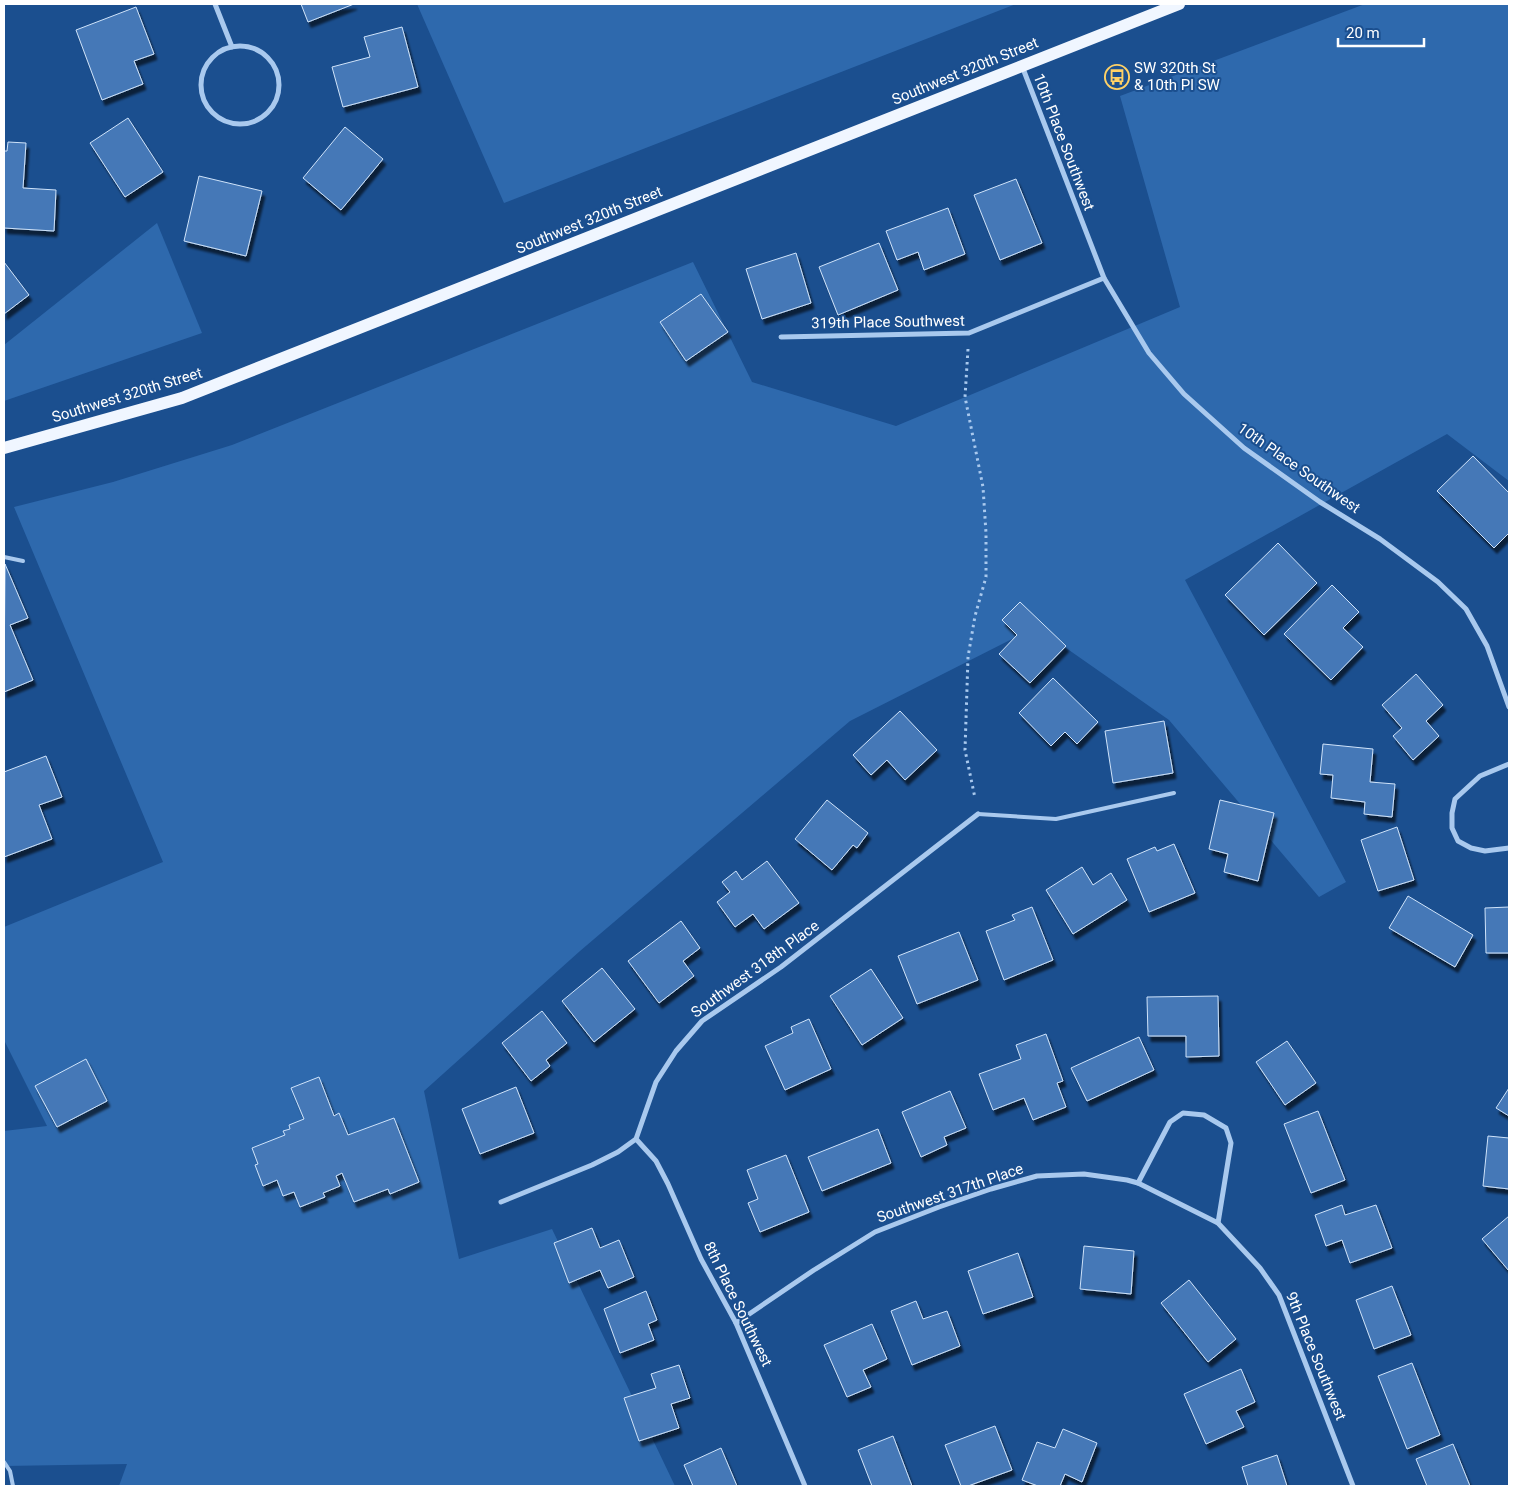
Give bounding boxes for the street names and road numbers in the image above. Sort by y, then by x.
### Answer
street label: Southwest 320th Street [889,33,1041,109]
street label: 10th Place Southwest [1030,71,1098,213]
street label: Southwest 320th Street [513,182,665,258]
street label: 319th Place Southwest [811,312,965,332]
street label: Southwest 320th Street [50,364,204,426]
street label: 10th Place Southwest [1234,419,1364,517]
street label: Southwest 318th Place [688,917,823,1021]
street label: Southwest 317th Place [874,1159,1026,1227]
street label: 8th Place Southwest [700,1239,776,1370]
street label: 9th Place Southwest [1282,1289,1350,1423]

